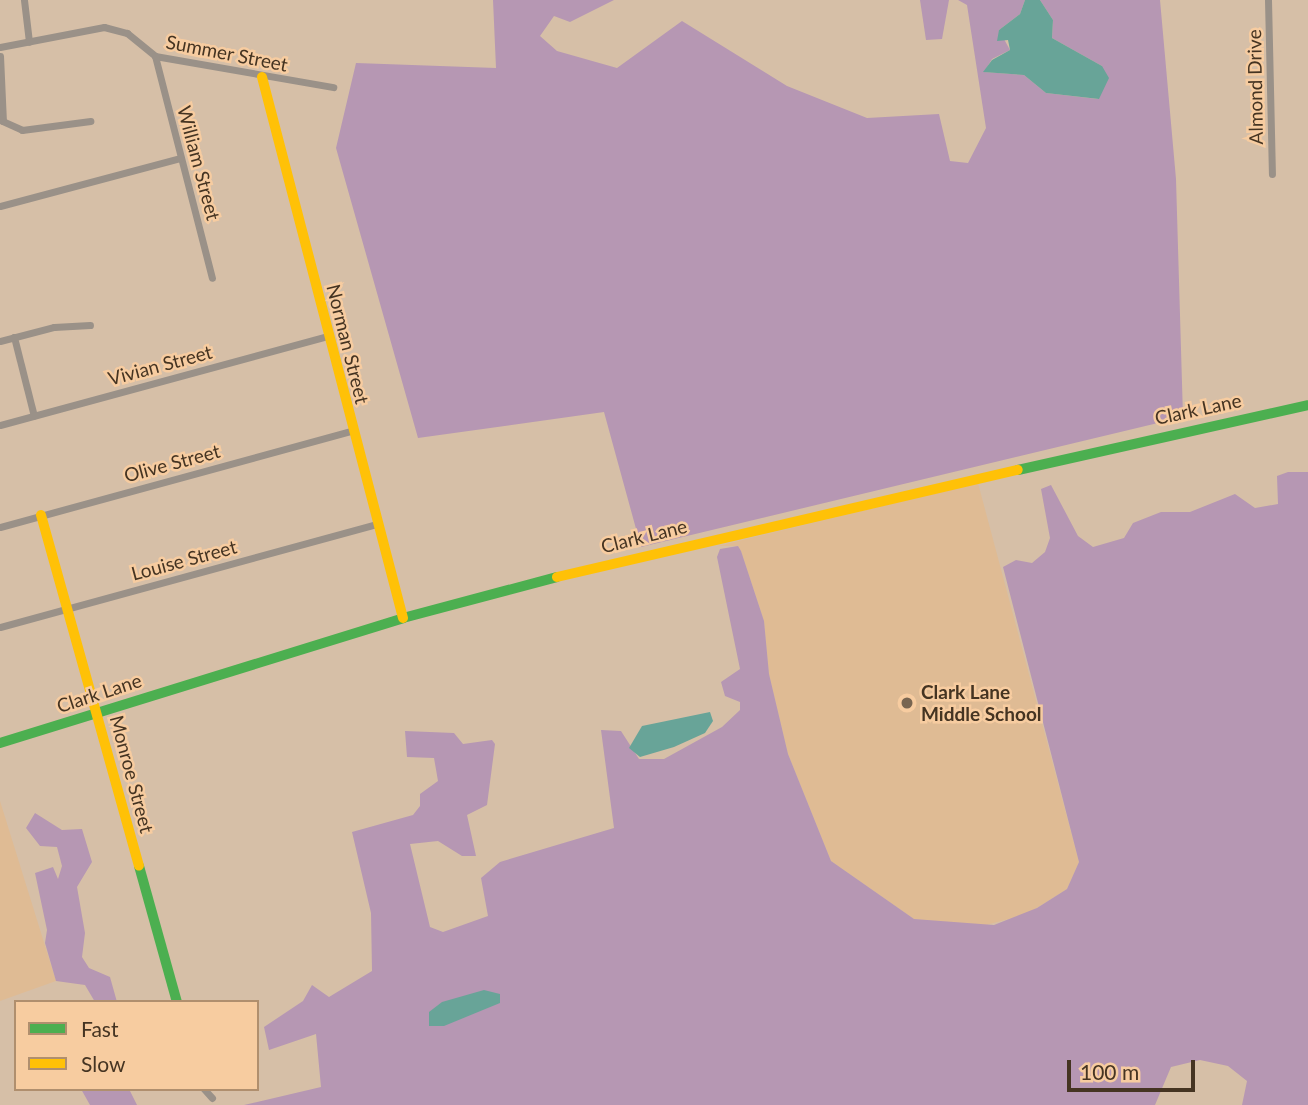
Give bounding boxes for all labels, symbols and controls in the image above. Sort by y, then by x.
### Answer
street label: Almond Drive [1243,29,1267,145]
street label: Summer Street [164,30,290,76]
street label: William Street [173,103,225,223]
street label: Norman Street [322,282,374,406]
street label: Vivian Street [106,340,214,390]
street label: Clark Lane [1153,389,1243,429]
street label: Olive Street [121,439,223,487]
street label: Clark Lane [599,514,689,558]
street label: Louise Street [129,535,239,585]
street label: Clark Lane [54,669,144,717]
place label: Clark Lane Middle School [921,681,1042,725]
marker: Clark Lane Middle School [899,695,915,711]
street label: Monroe Street [105,713,159,835]
legend [14,1000,259,1091]
text: Fast [81,1016,118,1041]
scale bar [1070,1046,1198,1090]
text: Slow [81,1051,125,1076]
text: 100 m [1080,1059,1139,1084]

